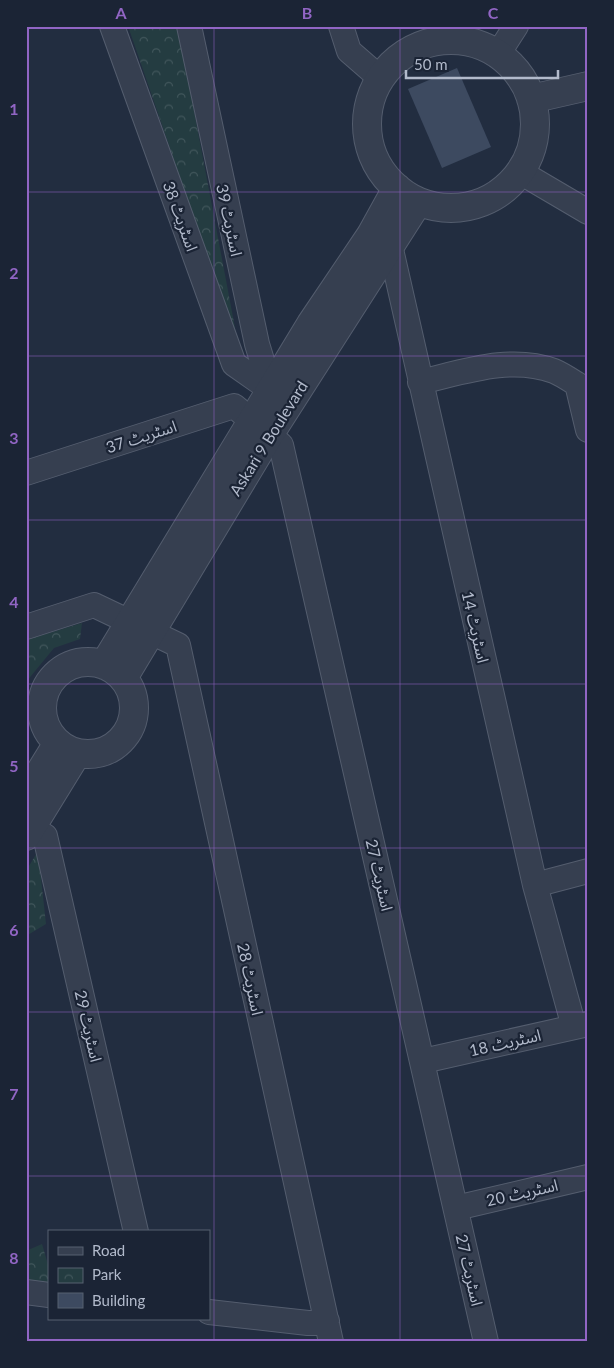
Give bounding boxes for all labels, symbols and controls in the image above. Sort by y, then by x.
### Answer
text: A [114,3,127,22]
text: B [302,3,312,22]
text: C [488,3,499,22]
scale bar [406,48,559,80]
text: 50 m [414,55,448,73]
text: 1 [9,99,19,118]
street label: اسٹریٹ 38 [159,178,202,254]
street label: اسٹریٹ 39 [212,182,247,258]
text: 2 [9,263,19,282]
street label: Askari 9 Boulevard [225,377,311,499]
street label: اسٹریٹ 37 [103,416,179,457]
text: 3 [9,428,19,447]
street label: اسٹریٹ 14 [458,589,493,665]
text: 4 [9,592,19,611]
text: 5 [9,756,19,775]
street label: اسٹریٹ 27 [362,837,397,913]
text: 6 [9,920,19,939]
street label: اسٹریٹ 28 [233,941,268,1017]
street label: اسٹریٹ 29 [71,988,106,1064]
street label: اسٹریٹ 18 [467,1025,543,1060]
text: 7 [9,1084,19,1103]
street label: اسٹریٹ 20 [484,1175,560,1210]
legend [48,1230,210,1320]
street label: اسٹریٹ 27 [452,1232,487,1308]
text: Road [92,1241,125,1259]
text: 8 [9,1248,19,1267]
text: Park [92,1265,122,1283]
text: Building [92,1291,145,1309]

